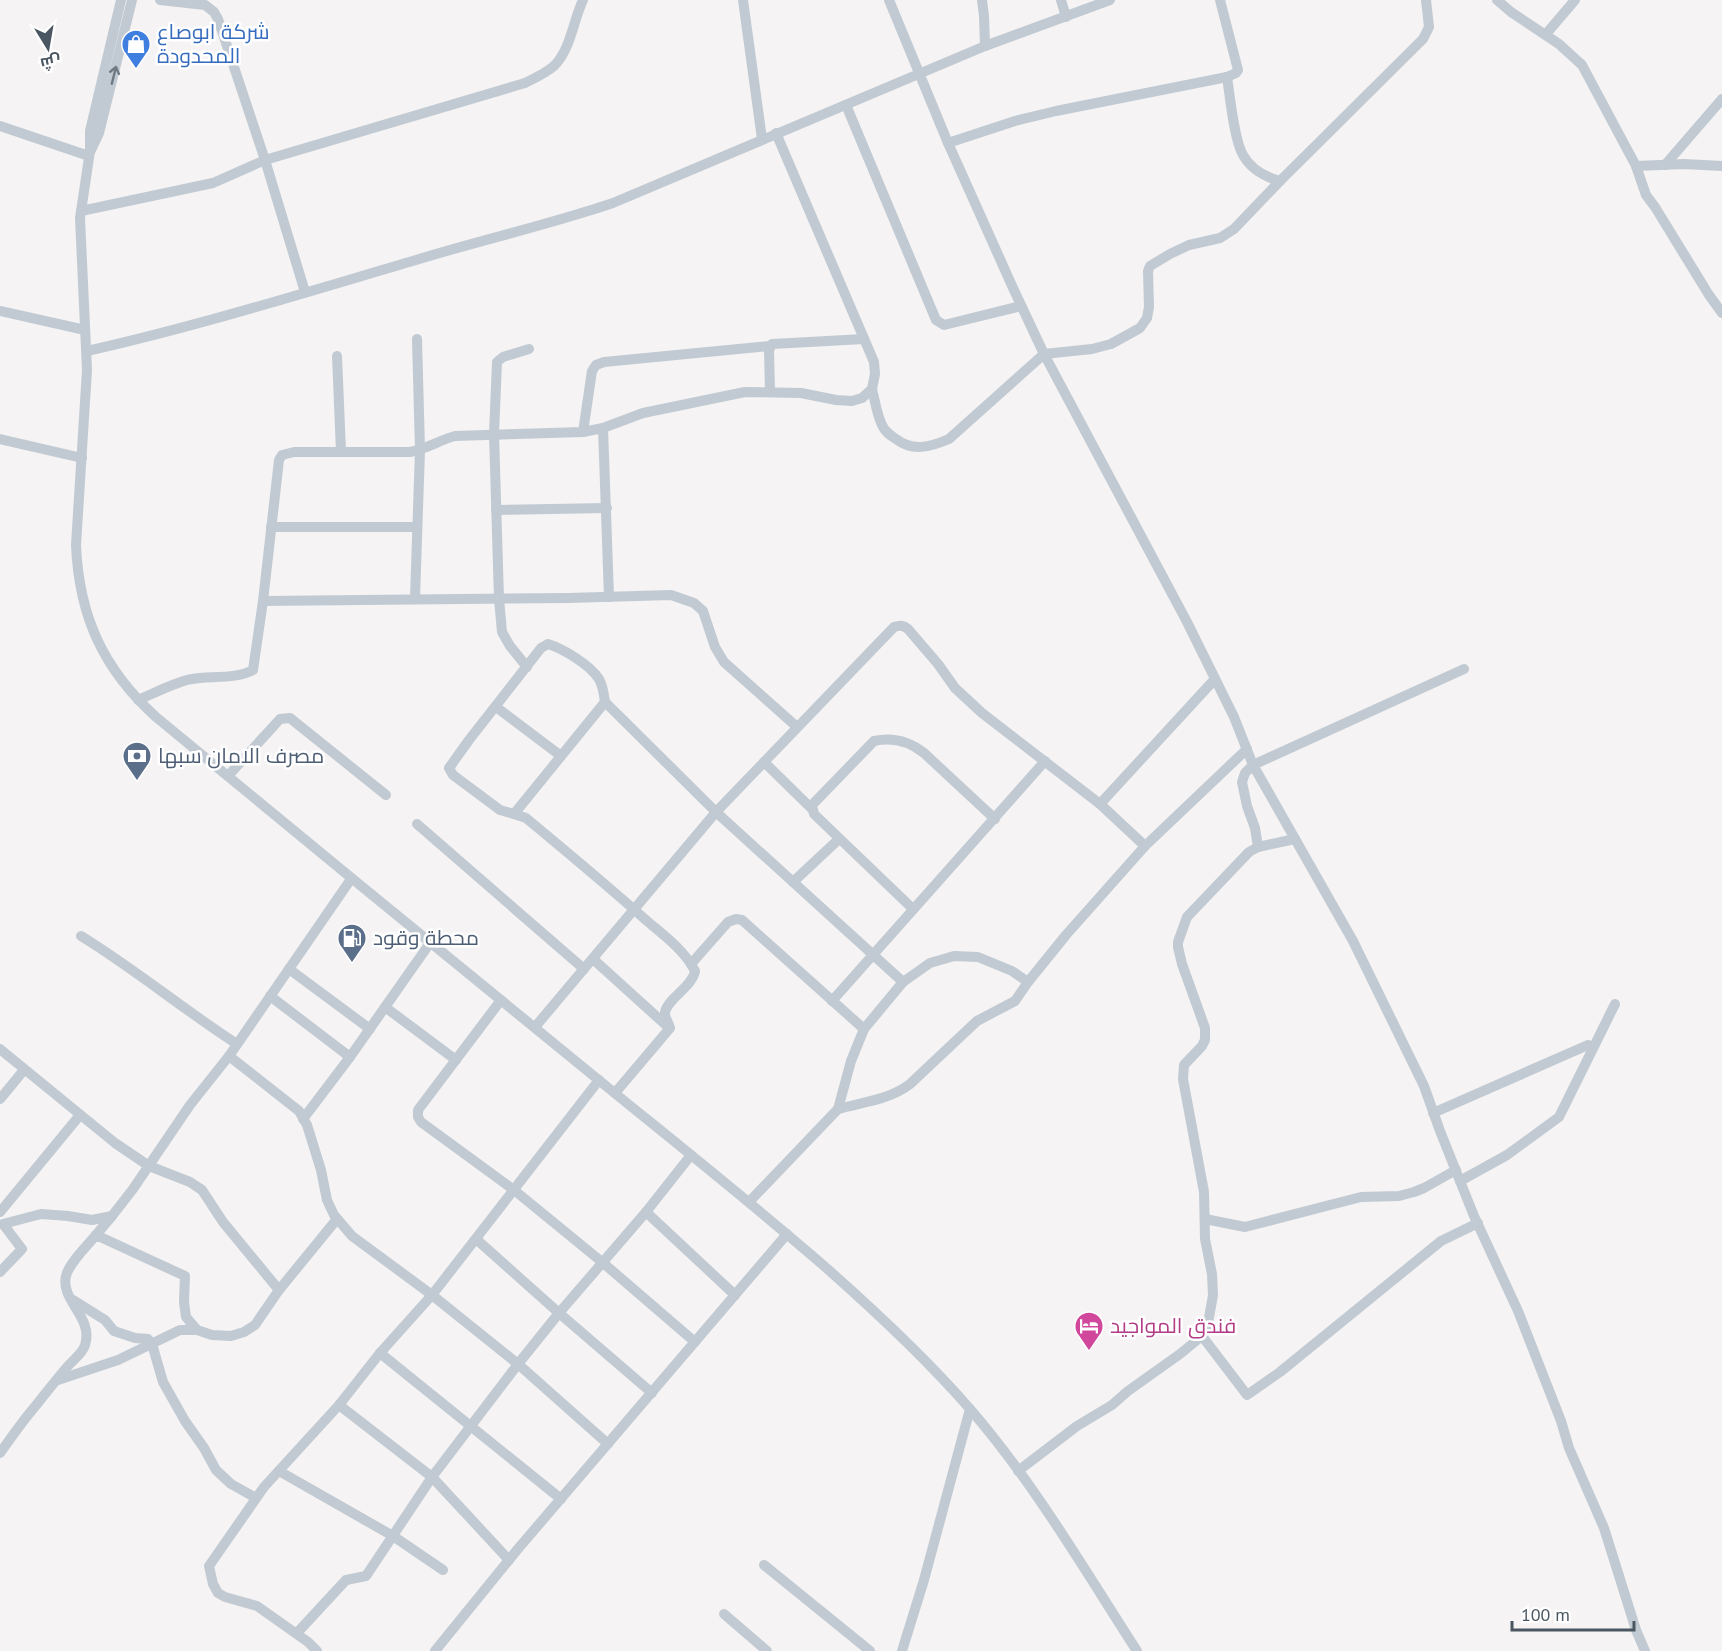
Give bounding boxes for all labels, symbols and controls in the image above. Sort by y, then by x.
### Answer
north arrow [18,18,78,78]
place label: شركة ابوصاع المحدودة [157,18,270,69]
shop icon: شركة ابوصاع المحدودة [120,28,152,70]
text: ش [39,51,63,74]
one-way arrow [108,66,120,85]
bank icon: مصرف الامان سبها [121,740,153,782]
place label: مصرف الامان سبها [158,742,324,769]
fuel station icon: محطة وقود [336,922,368,964]
place label: محطة وقود [373,924,479,951]
hotel icon: فندق المواجيد [1073,1310,1105,1352]
place label: فندق المواجيد [1110,1312,1236,1339]
scale bar [1512,1594,1634,1632]
text: 100 m [1521,1603,1570,1626]

